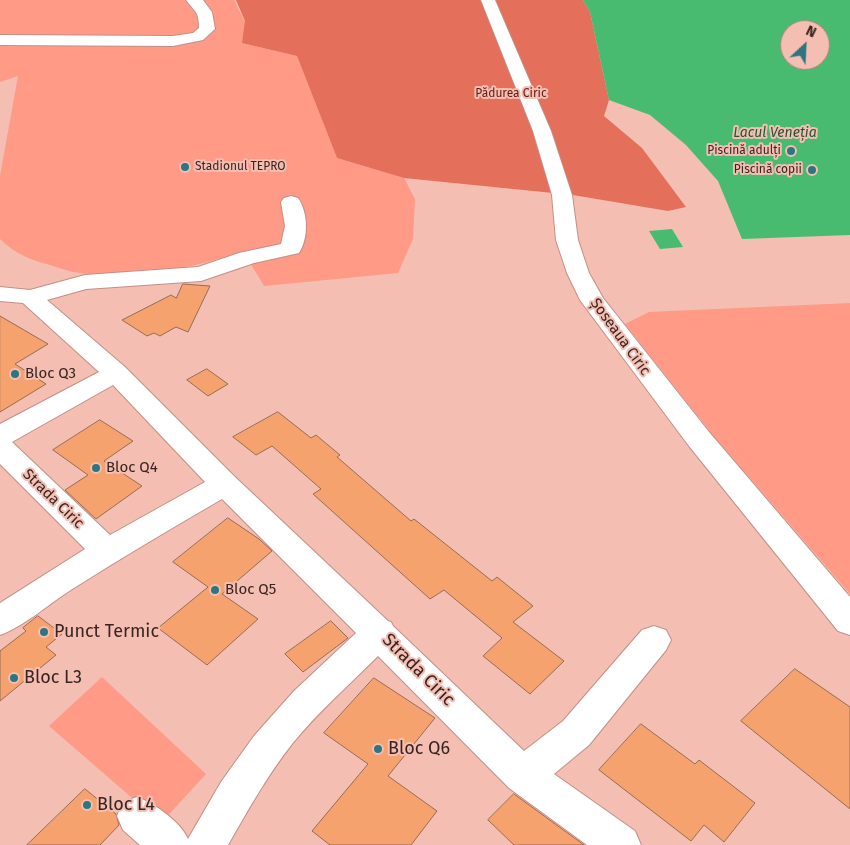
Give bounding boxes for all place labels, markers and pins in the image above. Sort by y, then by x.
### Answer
place label: Piscină adulți [707,144,781,158]
marker: Piscină adulți [785,145,797,157]
place label: Stadionul TEPRO [195,160,286,174]
marker: Stadionul TEPRO [179,161,191,173]
place label: Piscină copii [734,163,802,177]
marker: Piscină copii [806,164,818,176]
place label: Bloc Q3 [25,365,76,383]
marker: Bloc Q3 [9,368,21,380]
place label: Bloc Q4 [106,459,158,477]
marker: Bloc Q4 [90,462,102,474]
place label: Bloc Q5 [225,581,276,599]
marker: Bloc Q5 [209,584,221,596]
place label: Punct Termic [54,621,159,643]
marker: Punct Termic [38,626,50,638]
place label: Bloc L3 [24,667,82,689]
marker: Bloc L3 [8,672,20,684]
place label: Bloc Q6 [388,738,450,760]
marker: Bloc Q6 [372,743,384,755]
place label: Bloc L4 [97,794,155,816]
marker: Bloc L4 [81,799,93,811]

